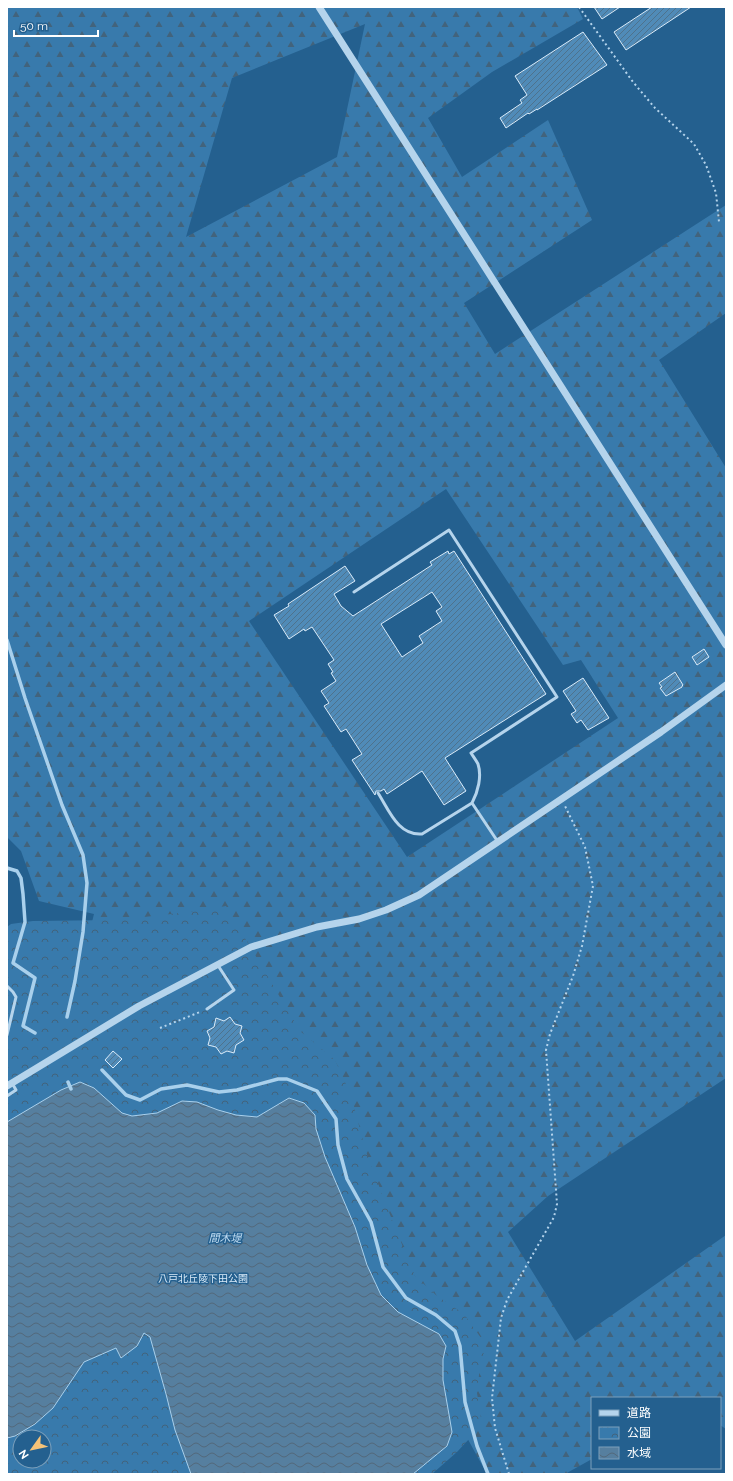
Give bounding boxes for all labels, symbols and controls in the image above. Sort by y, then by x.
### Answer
scale bar [14,12,98,38]
text: 50 m [20,19,48,33]
water label: 間木堤 [209,1232,242,1245]
park label: 八戸北丘陵下田公園 [158,1273,248,1284]
legend [591,1397,721,1469]
text: 道路 [627,1406,651,1420]
text: 公園 [627,1426,651,1440]
north arrow [12,1429,52,1469]
text: 水域 [627,1446,651,1460]
text: N [16,1447,32,1461]

